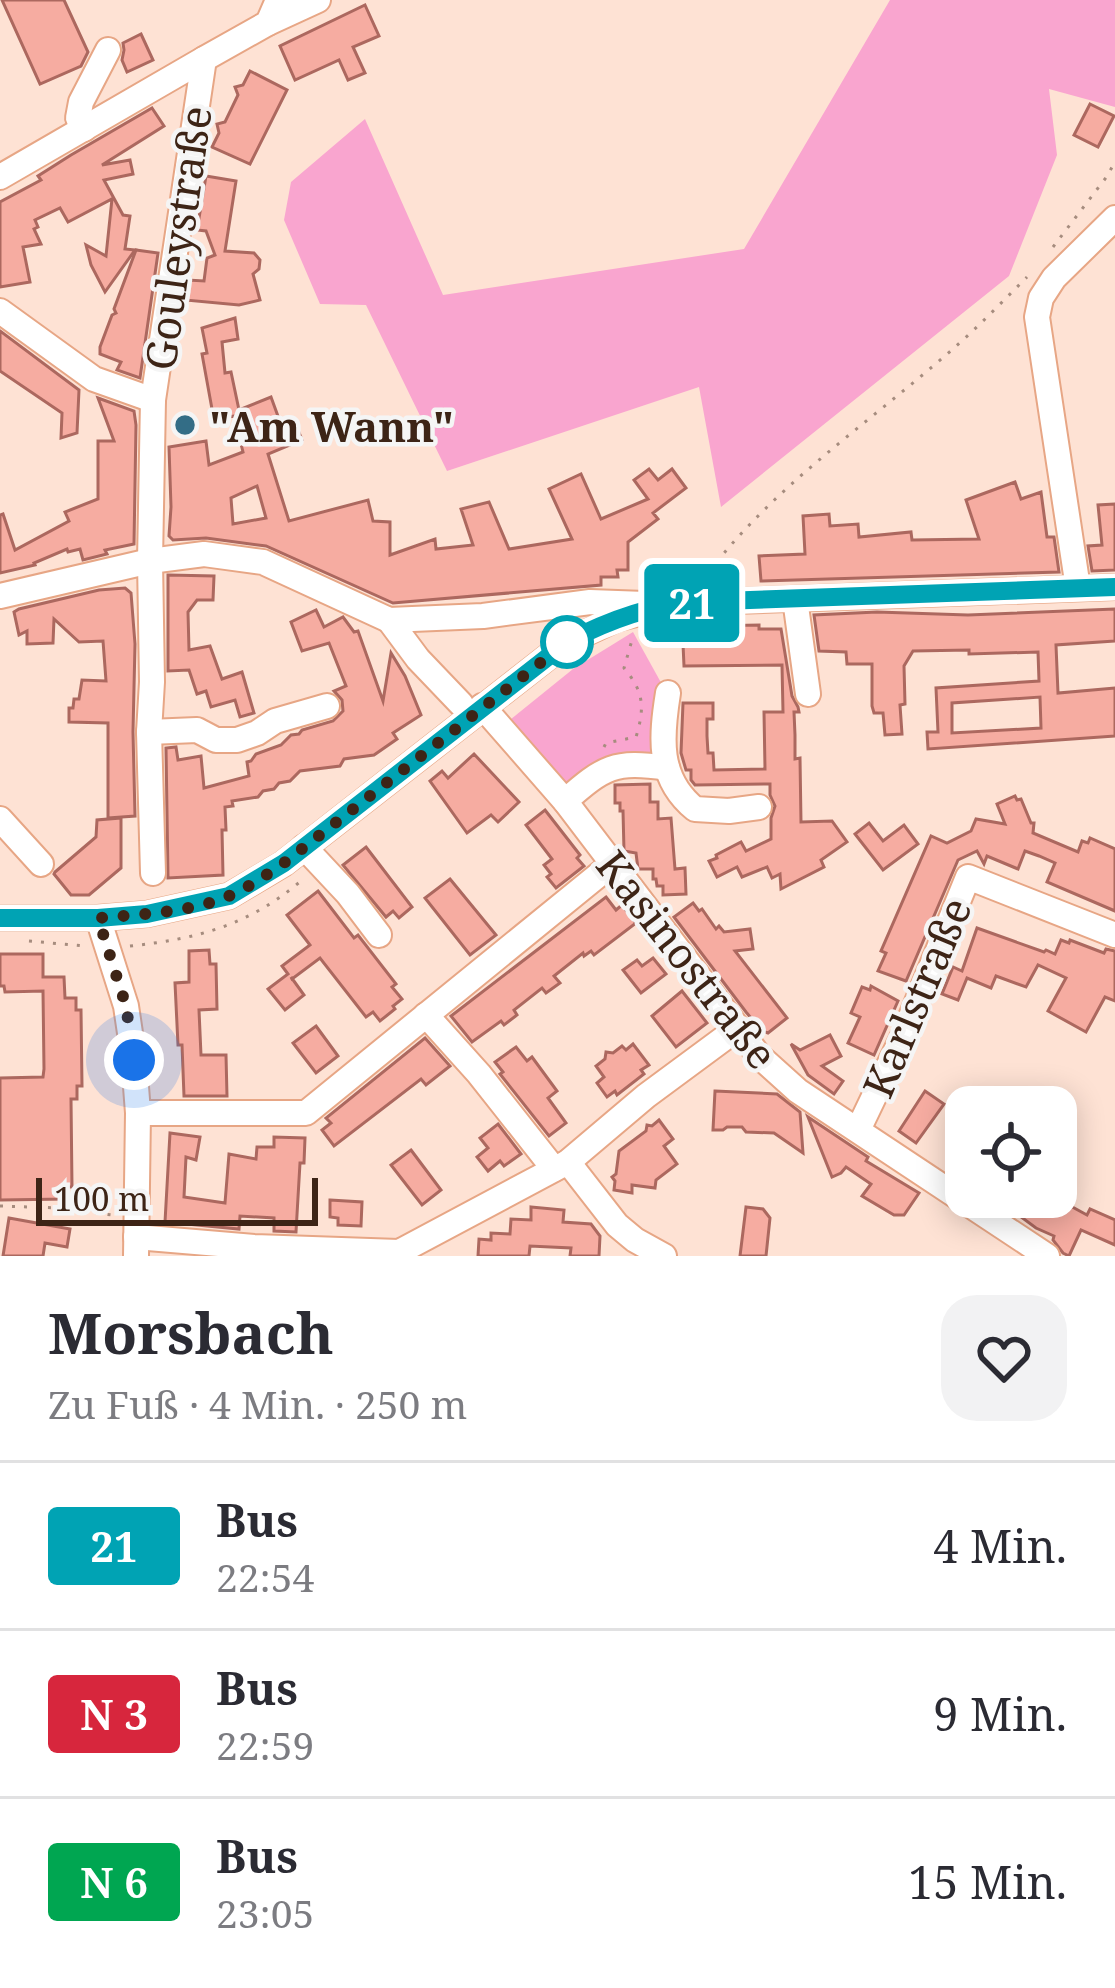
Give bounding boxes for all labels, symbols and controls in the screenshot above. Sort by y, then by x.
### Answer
street label: Gouleystraße [130,102,224,374]
place label: "Am Wann" [209,397,454,454]
marker: "Am Wann" [172,412,198,438]
line badge: 21 [638,564,746,642]
text: 21 [668,574,716,631]
unlabelled marker [542,617,592,667]
street label: Kasinostraße [585,838,791,1080]
street label: Karlstraße [848,888,984,1106]
your location [104,1030,164,1090]
map controls [945,1086,1077,1218]
button: locate [945,1086,1077,1218]
scale bar [36,1172,318,1225]
text: 100 m [54,1176,149,1221]
text: Morsbach [48,1293,334,1371]
button: heart [941,1295,1067,1421]
text: Zu Fuß · 4 Min. · 250 m [48,1377,467,1430]
text: Bus [216,1489,298,1550]
text: 4 Min. [933,1515,1067,1576]
text: 21 [90,1517,138,1574]
text: 22:54 [216,1550,314,1603]
text: Bus [216,1657,298,1718]
text: 9 Min. [933,1683,1067,1744]
text: N 3 [80,1685,148,1742]
text: 22:59 [216,1718,314,1771]
text: Bus [216,1825,298,1886]
text: 15 Min. [908,1851,1067,1912]
text: N 6 [80,1853,148,1910]
text: 23:05 [216,1886,314,1939]

